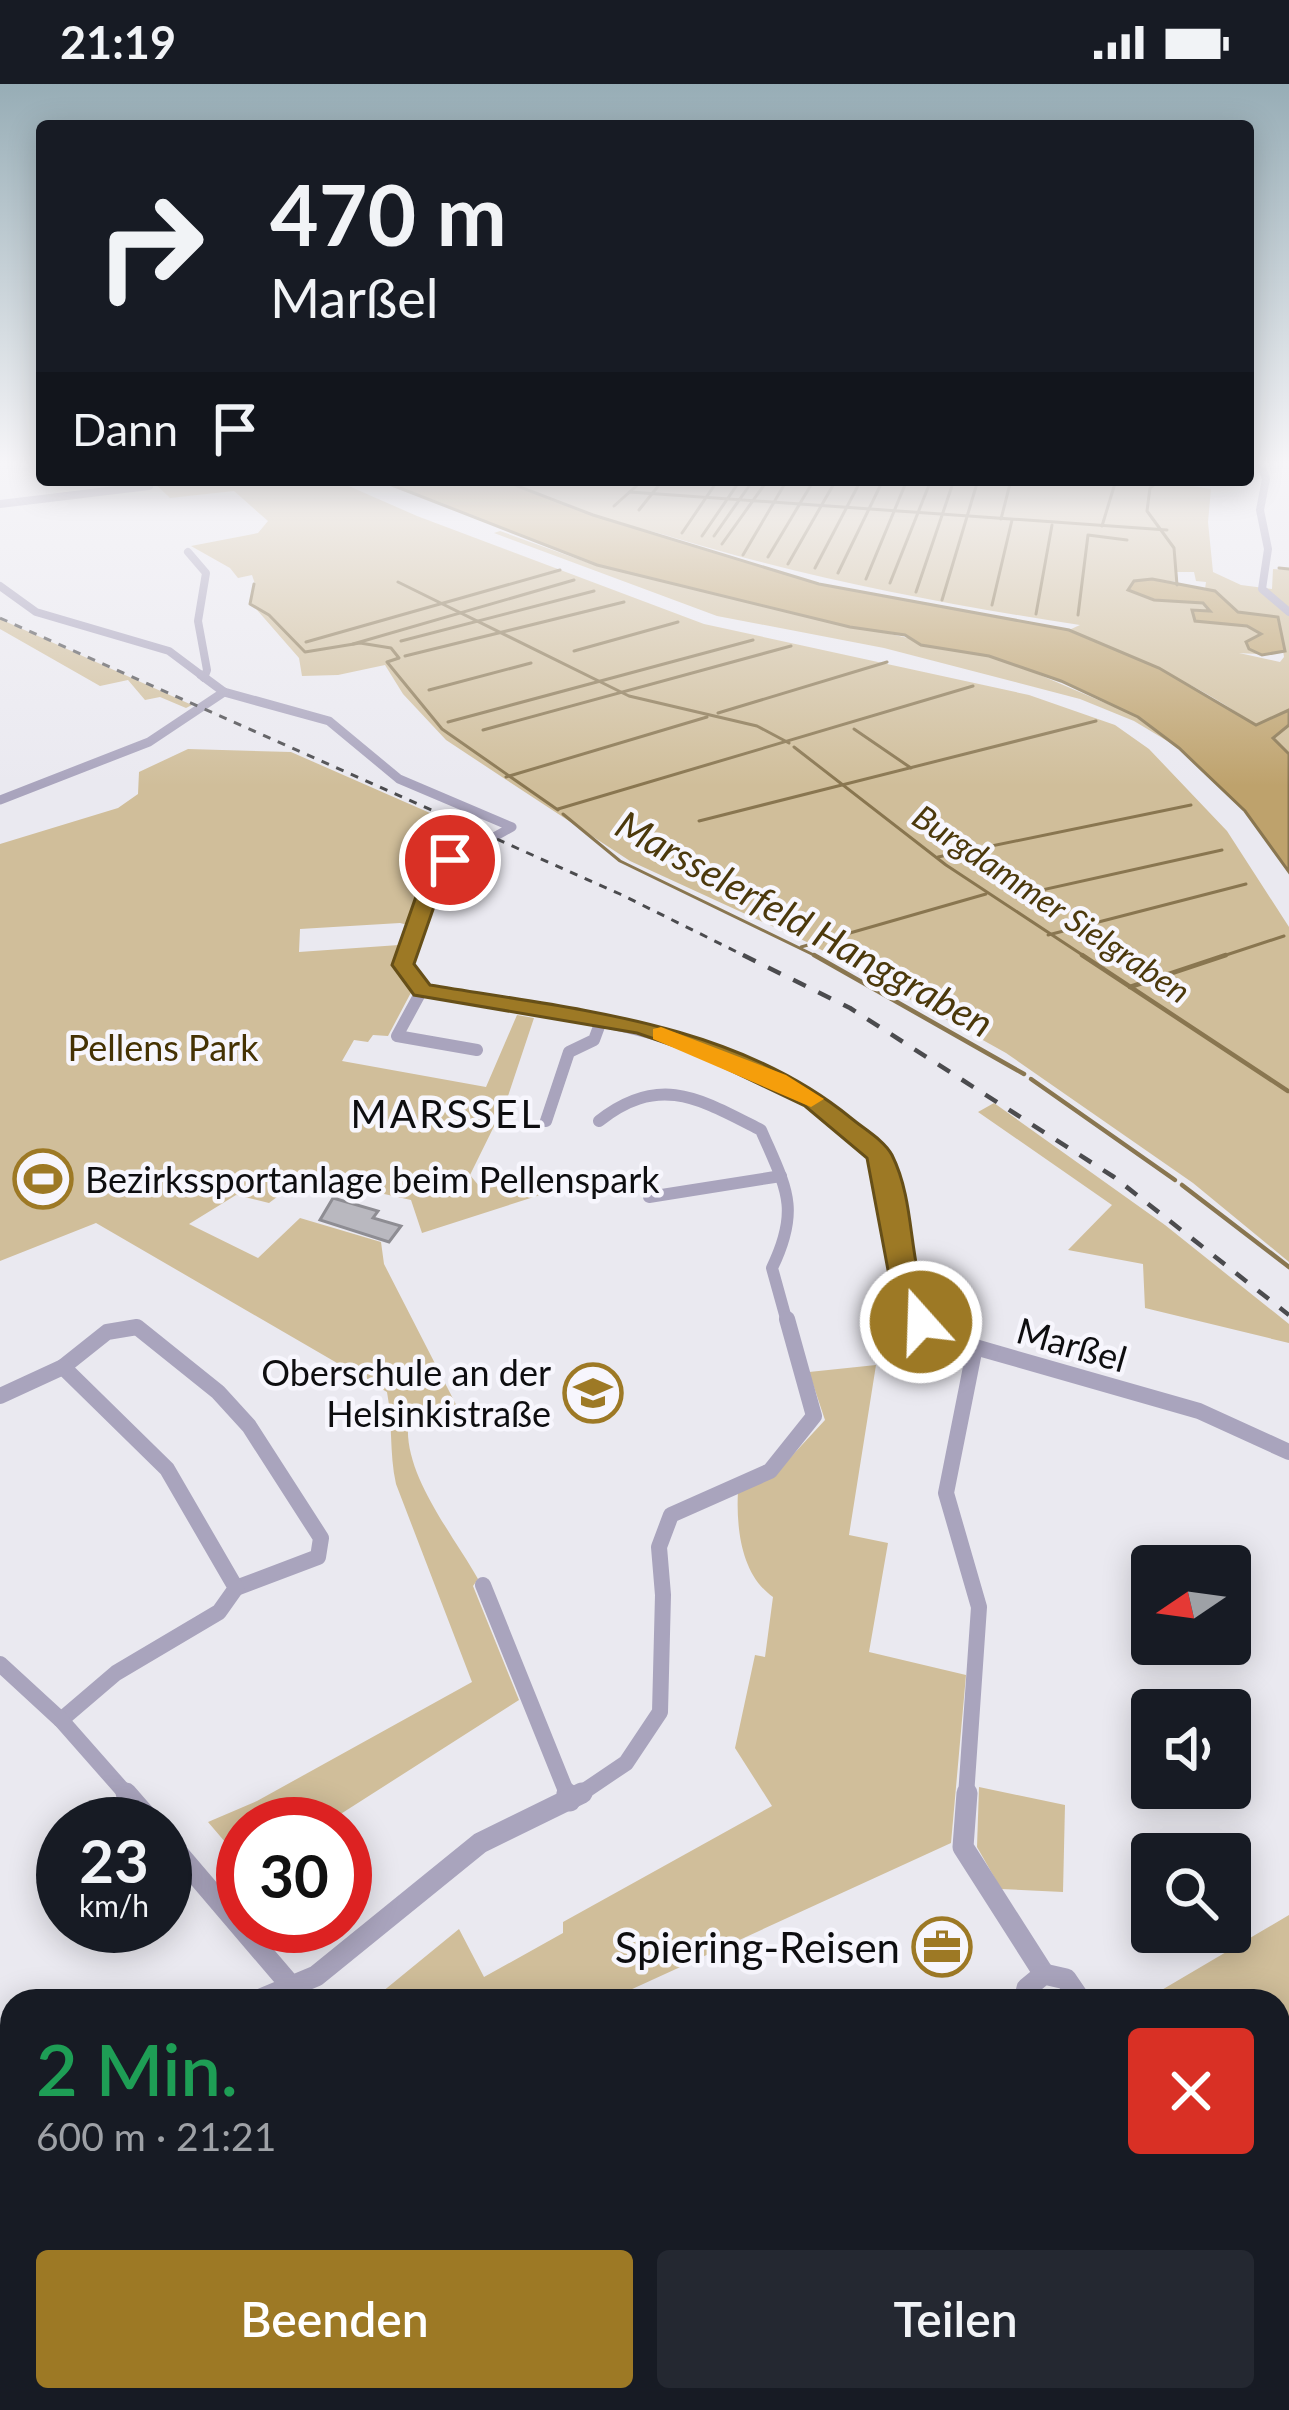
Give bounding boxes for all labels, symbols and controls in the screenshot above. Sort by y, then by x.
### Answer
text: 21:19 [60,15,176,69]
text: 470 m [270,163,507,264]
icon: right [72,168,228,324]
text: Marßel [270,265,438,330]
icon: arrive [202,396,268,462]
text: Dann [72,402,178,456]
water label: Burgdammer Sielgraben [906,795,1198,1011]
water label: Marsselerfeld Hanggraben [609,800,1001,1046]
pin [399,809,501,911]
icon: arrive [417,827,483,893]
park label: Pellens Park [68,1025,259,1069]
district label: MARSSEL [351,1090,543,1136]
sports icon: Bezirkssportanlage beim Pellenspark [12,1148,74,1210]
place label: Bezirkssportanlage beim Pellenspark [85,1157,660,1201]
position arrow [858,1259,984,1385]
street label: Marßel [1012,1307,1132,1381]
place label: Oberschule an der Helsinkistraße [261,1350,551,1435]
school or university icon: Oberschule an der Helsinkistraße [562,1362,624,1424]
north arrow [1131,1545,1251,1665]
map controls [1131,1545,1251,1953]
button: sound [1131,1689,1251,1809]
speed limit sign: 30 [216,1797,372,1953]
text: 23 [79,1824,149,1896]
button: search [1131,1833,1251,1953]
text: km/h [79,1887,149,1923]
office icon: Spiering-Reisen [911,1916,973,1978]
place label: Spiering-Reisen [615,1922,900,1972]
text: 2 Min. [36,2025,238,2111]
button: close [1128,2028,1254,2154]
text: 600 m · 21:21 [36,2113,276,2159]
button: Beenden [36,2250,633,2388]
button: Teilen [657,2250,1254,2388]

